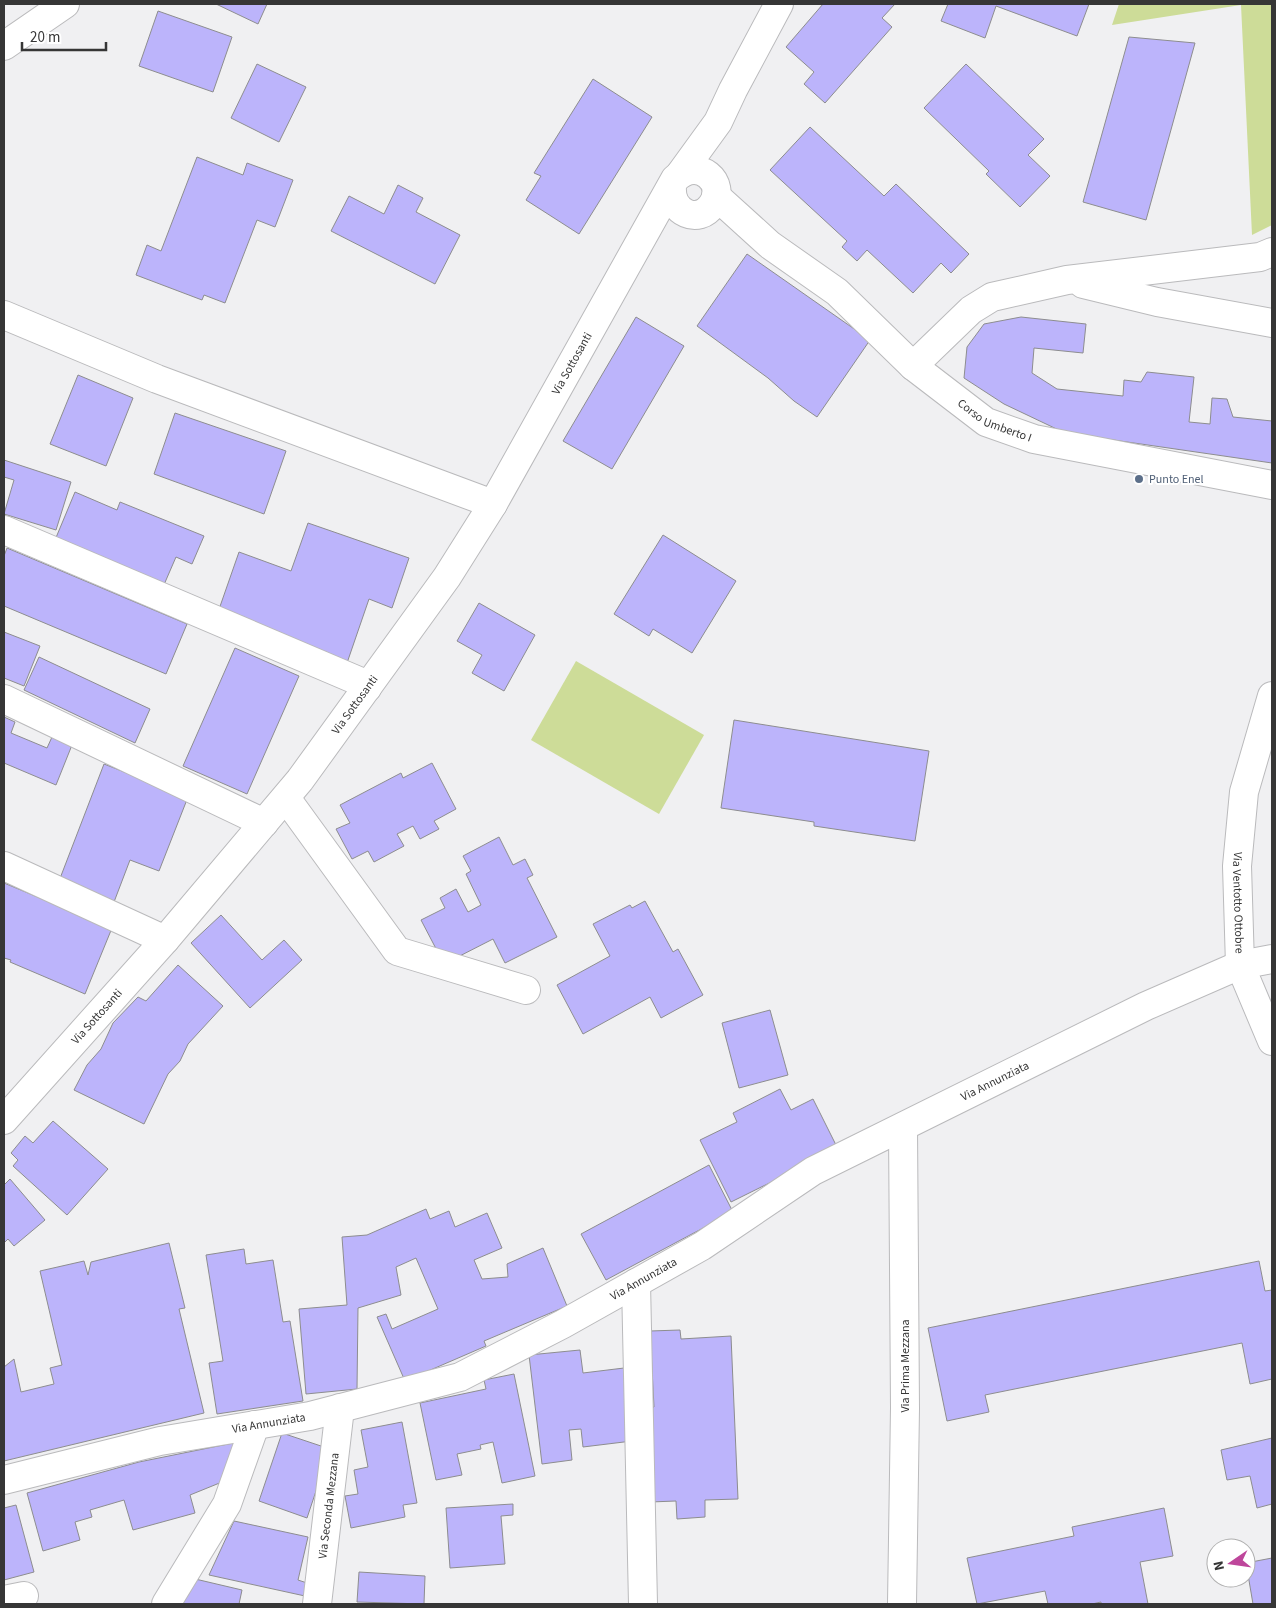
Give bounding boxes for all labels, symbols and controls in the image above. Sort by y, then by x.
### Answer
scale bar [22,20,106,52]
text: 20 m [30,27,60,48]
street label: Via Sottosanti [547,329,596,398]
street label: Corso Umberto I [954,395,1034,446]
place label: Punto Enel [1149,471,1204,488]
marker: Punto Enel [1133,473,1145,485]
street label: Via Sottosanti [327,671,382,738]
street label: Via Ventotto Ottobre [1228,851,1248,954]
street label: Via Sottosanti [67,985,126,1048]
street label: Via Annunziata [958,1057,1032,1105]
street label: Via Annunziata [607,1253,680,1304]
street label: Via Prima Mezzana [897,1319,914,1413]
street label: Via Annunziata [231,1408,307,1437]
street label: Via Seconda Mezzana [314,1452,343,1560]
north arrow [1206,1538,1256,1588]
text: N [1209,1559,1230,1572]

